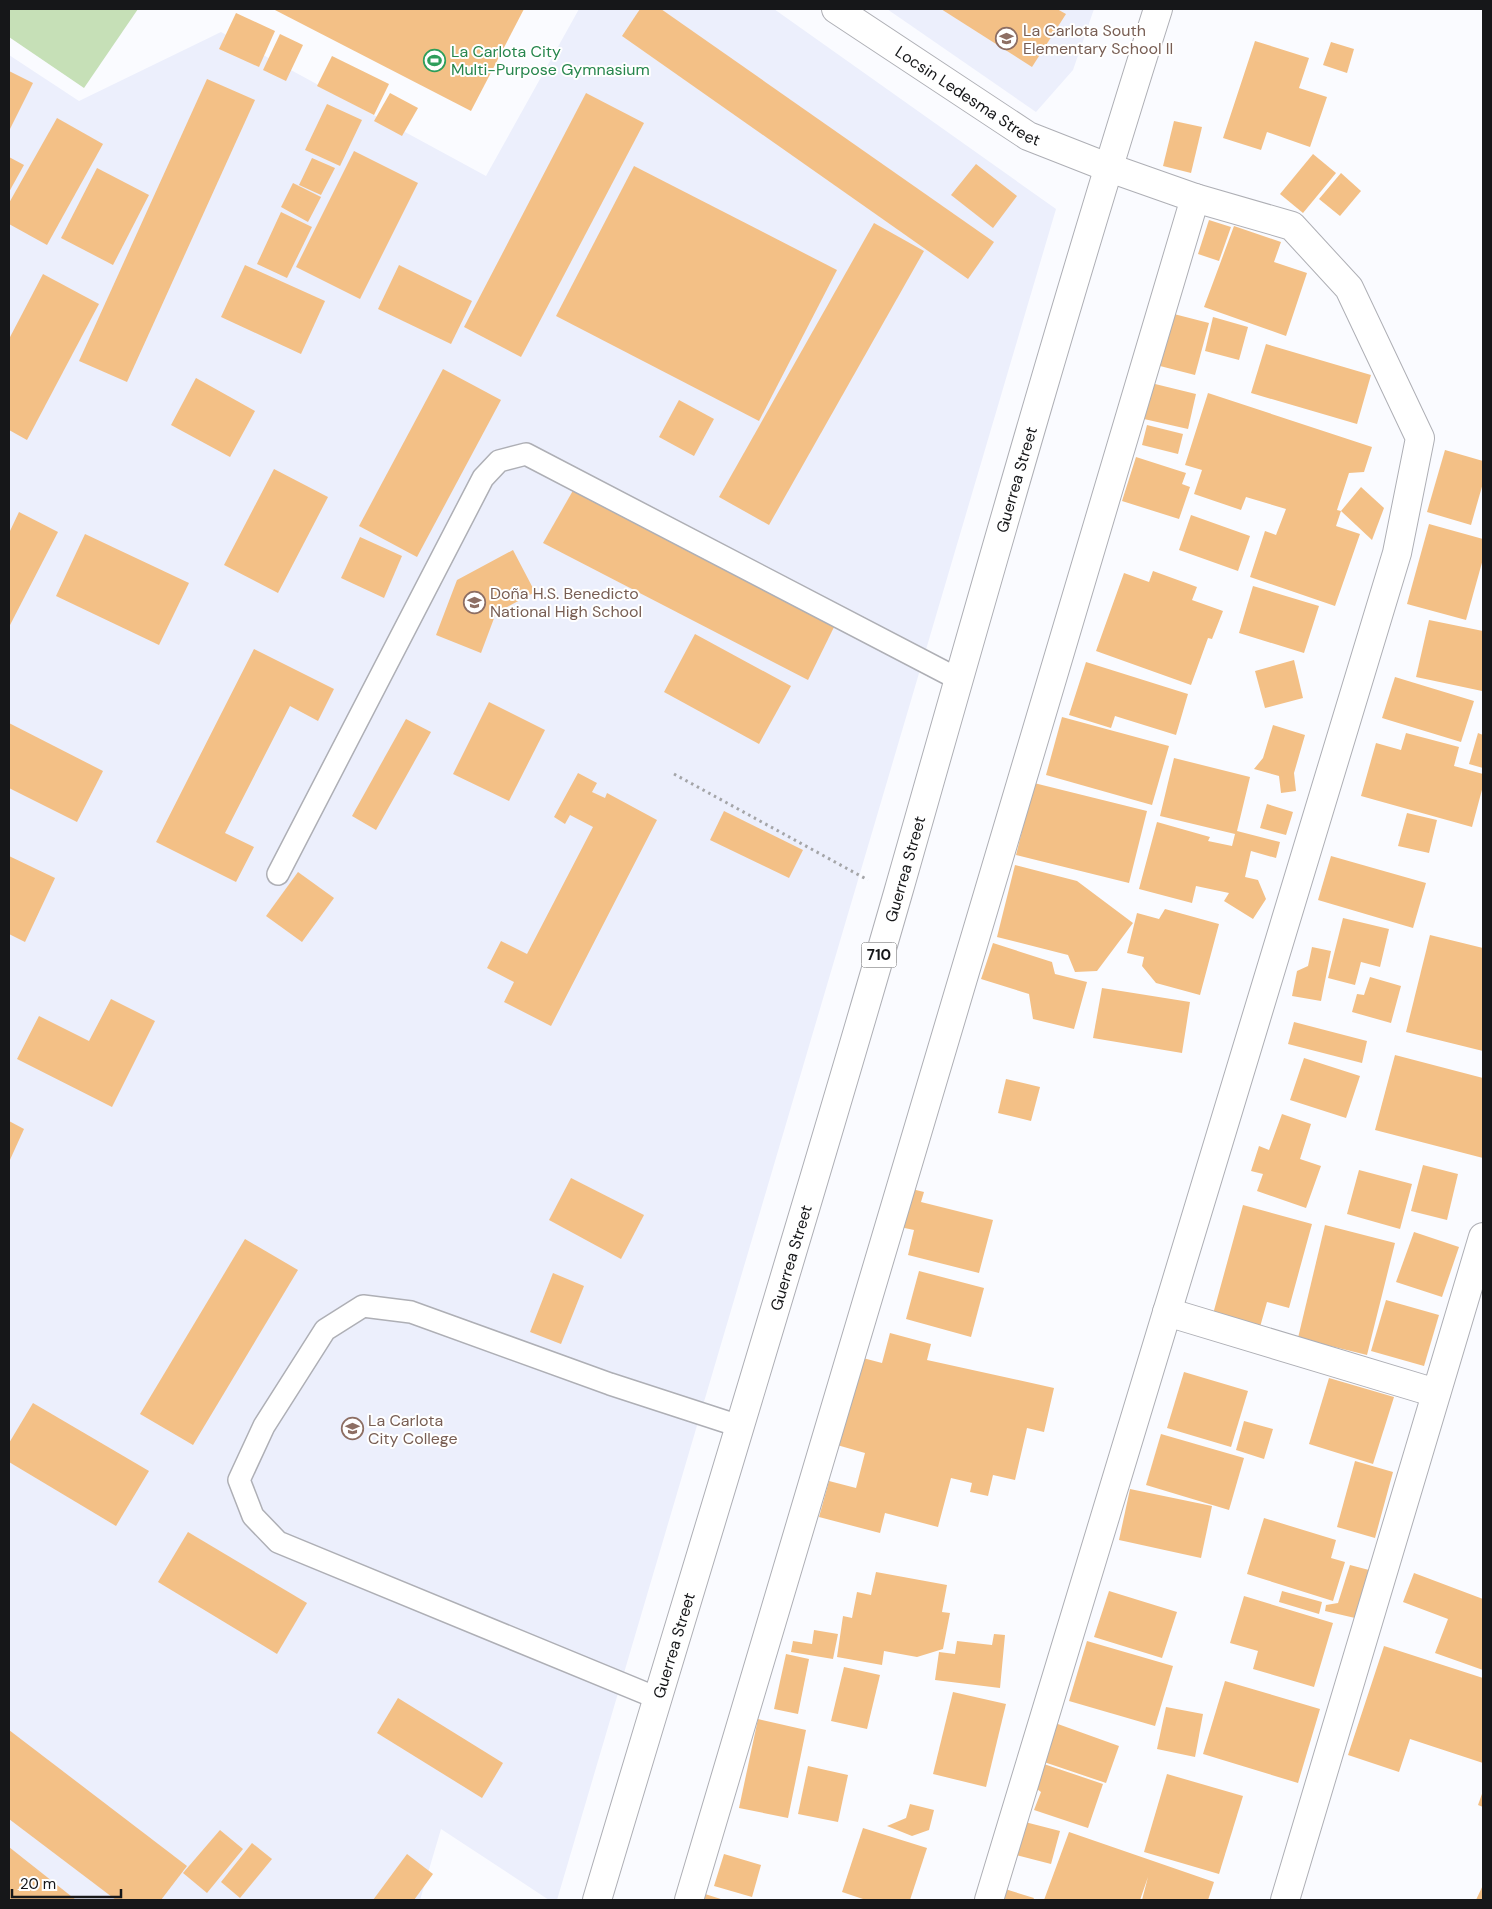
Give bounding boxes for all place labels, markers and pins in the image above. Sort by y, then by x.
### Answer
place label: La Carlota South Elementary School II [1023,20,1173,59]
school or university icon: La Carlota South Elementary School II [995,27,1019,51]
place label: La Carlota City Multi-Purpose Gymnasium [451,41,650,80]
sports icon: La Carlota City Multi-Purpose Gymnasium [423,48,447,72]
place label: Doña H.S. Benedicto National High School [490,583,642,622]
school or university icon: Doña H.S. Benedicto National High School [462,590,486,614]
place label: La Carlota City College [368,1410,458,1449]
school or university icon: La Carlota City College [340,1417,364,1441]

